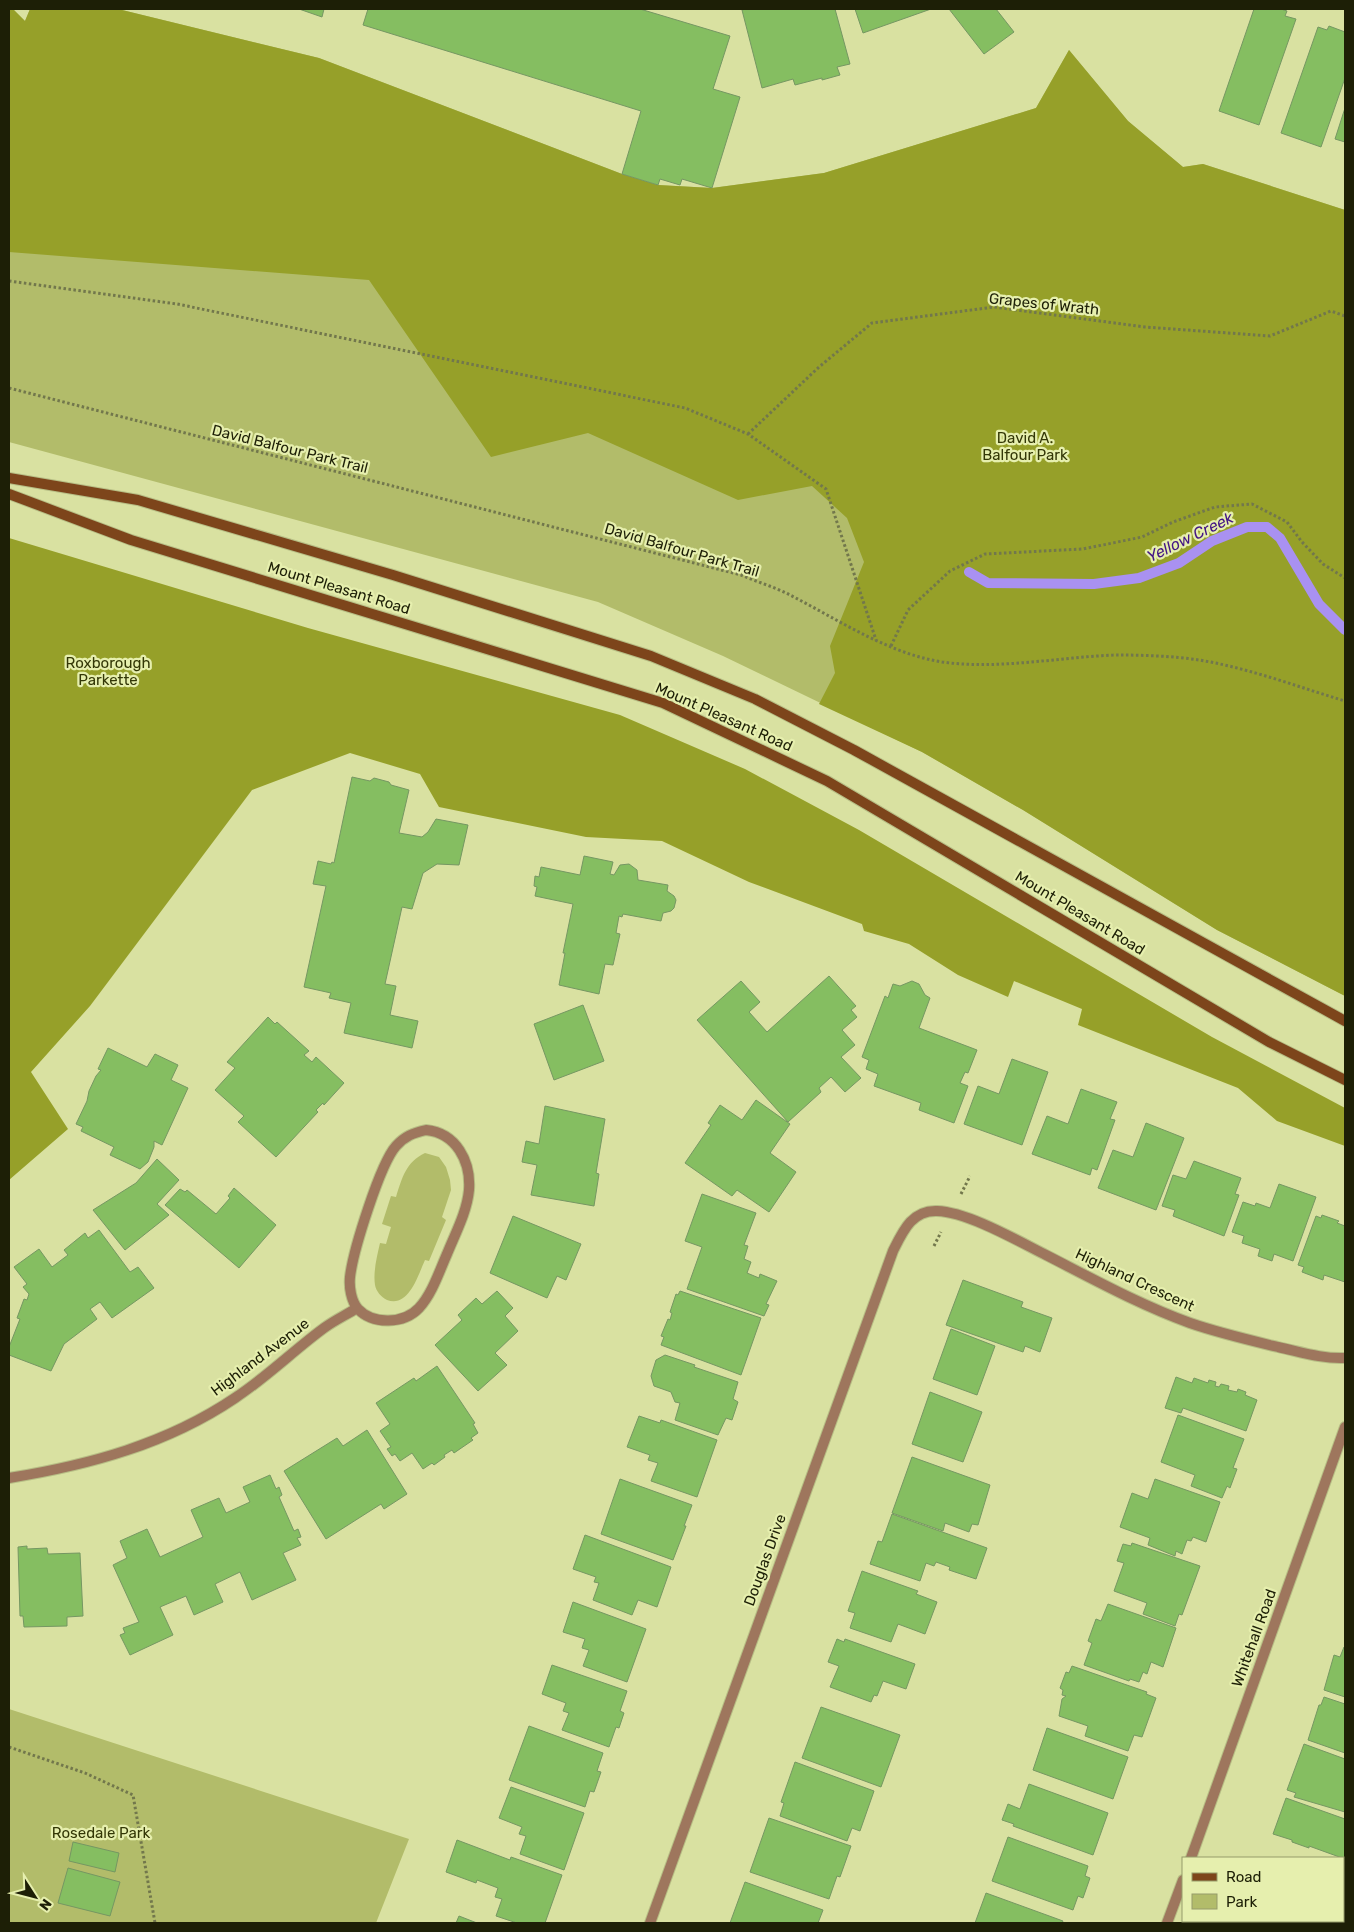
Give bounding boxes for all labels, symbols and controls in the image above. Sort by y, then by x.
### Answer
street label: Grapes of Wrath [988,289,1100,319]
street label: David Balfour Park Trail [210,421,370,477]
park label: David A. Balfour Park [982,429,1068,464]
water label: Yellow Creek [1144,508,1237,566]
street label: David Balfour Park Trail [603,519,761,581]
street label: Mount Pleasant Road [266,558,412,618]
park label: Roxborough Parkette [65,654,151,689]
street label: Mount Pleasant Road [653,679,795,755]
street label: Mount Pleasant Road [1012,867,1148,959]
street label: Highland Crescent [1073,1245,1197,1316]
street label: Highland Avenue [207,1314,313,1400]
street label: Douglas Drive [740,1512,790,1608]
street label: Whitehall Road [1228,1587,1280,1689]
park label: Rosedale Park [52,1824,151,1842]
legend [1182,1857,1344,1922]
text: Road [1226,1868,1262,1886]
north arrow [10,1872,60,1922]
text: Park [1226,1893,1257,1911]
text: N [35,1895,55,1913]

